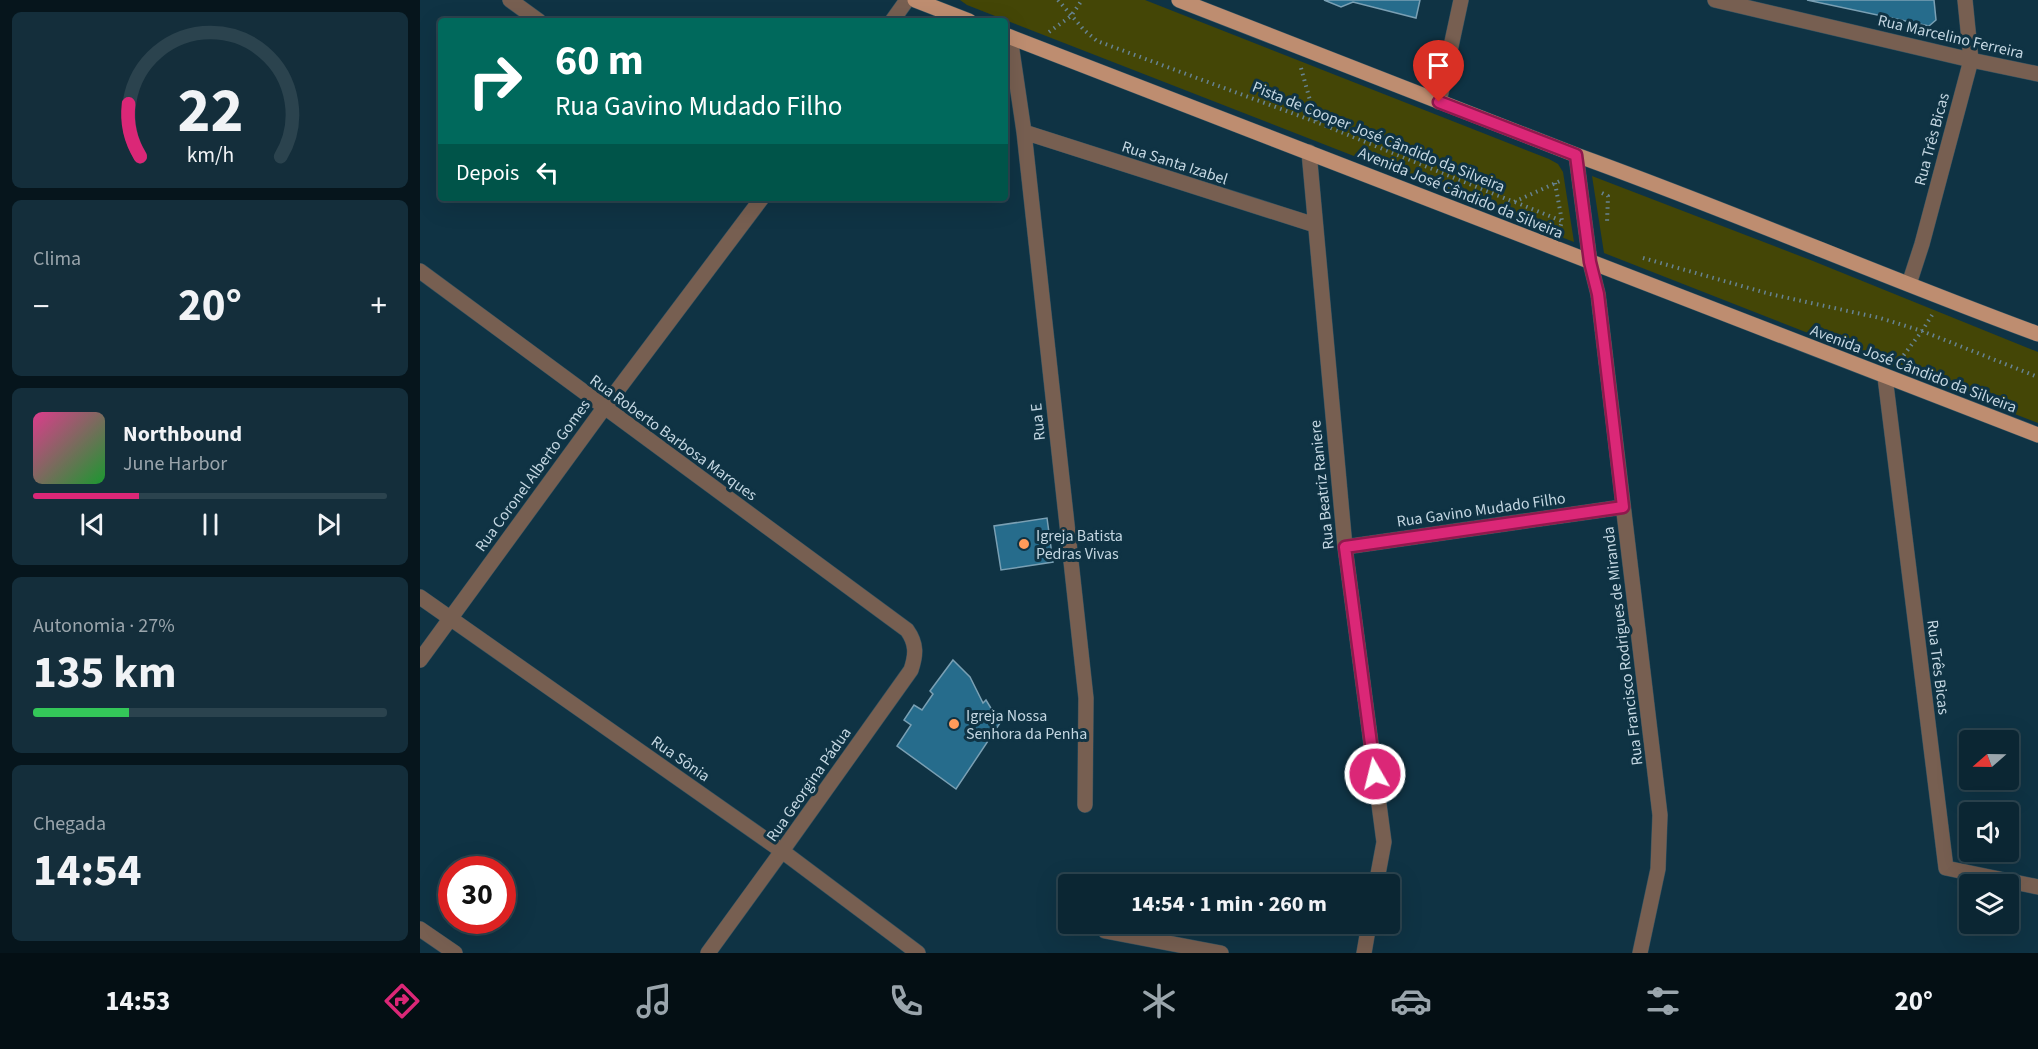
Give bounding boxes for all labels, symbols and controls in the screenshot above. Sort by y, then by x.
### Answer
street label: Rua Marcelino Ferreira [1876,9,2026,64]
text: 60 m [555,31,644,91]
pin [1413,40,1464,102]
icon: right [456,42,534,120]
icon: arrive [1422,49,1455,82]
text: 22 [177,67,243,156]
street label: Pista de Cooper José Cândido da Silveira [1249,76,1508,198]
text: Rua Gavino Mudado Filho [555,87,843,126]
street label: Rua Três Bicas [1909,90,1955,188]
street label: Rua Santa Izabel [1119,135,1231,190]
text: km/h [186,140,234,171]
street label: Avenida José Cândido da Silveira [1355,142,1567,244]
icon: left [531,156,564,189]
text: Depois [456,157,519,189]
text: Clima [33,245,81,273]
text: 20° [178,274,242,338]
text: − [33,283,49,330]
text: + [371,283,387,330]
street label: Avenida José Cândido da Silveira [1807,319,2020,419]
street label: Rua Roberto Barbosa Marques [585,370,762,506]
street label: Rua Coronel Alberto Gomes [470,395,596,556]
street label: Rua E [1025,402,1051,442]
text: Northbound [123,418,242,450]
street label: Rua Beatriz Raniere [1304,419,1340,551]
text: June Harbor [123,450,227,478]
street label: Rua Gavino Mudado Filho [1395,487,1567,533]
icon: previous [76,508,109,541]
icon: pause [194,508,227,541]
icon: next [312,508,345,541]
place label: Igreja Batista Pedras Vivas [1036,525,1123,565]
street label: Rua Francisco Rodrigues de Miranda [1597,525,1649,767]
marker: Igreja Batista Pedras Vivas [1017,537,1031,551]
text: Autonomia · 27% [33,612,175,640]
street label: Rua Três Bicas [1921,618,1955,716]
text: 135 km [33,641,177,705]
place label: Igreja Nossa Senhora da Penha [966,705,1087,745]
marker: Igreja Nossa Senhora da Penha [947,717,961,731]
street label: Rua Georgina Pádua [761,723,857,846]
north arrow [1959,730,2019,790]
map controls [1959,730,2019,934]
street label: Rua Sônia [647,731,714,787]
position arrow [1343,742,1407,806]
button: sound [1959,802,2019,862]
text: Chegada [33,810,106,838]
text: 14:54 [33,839,142,903]
speed limit sign: 30 [438,856,516,934]
button: layers [1959,874,2019,934]
text: 14:54 · 1 min · 260 m [1131,888,1327,920]
icon: directions [381,980,423,1022]
icon: music [633,980,675,1022]
icon: phone [885,980,927,1022]
icon: climate [1138,980,1180,1022]
icon: car [1390,980,1432,1022]
icon: filters [1642,980,1684,1022]
text: 14:53 [105,982,170,1021]
text: 20° [1894,982,1933,1021]

